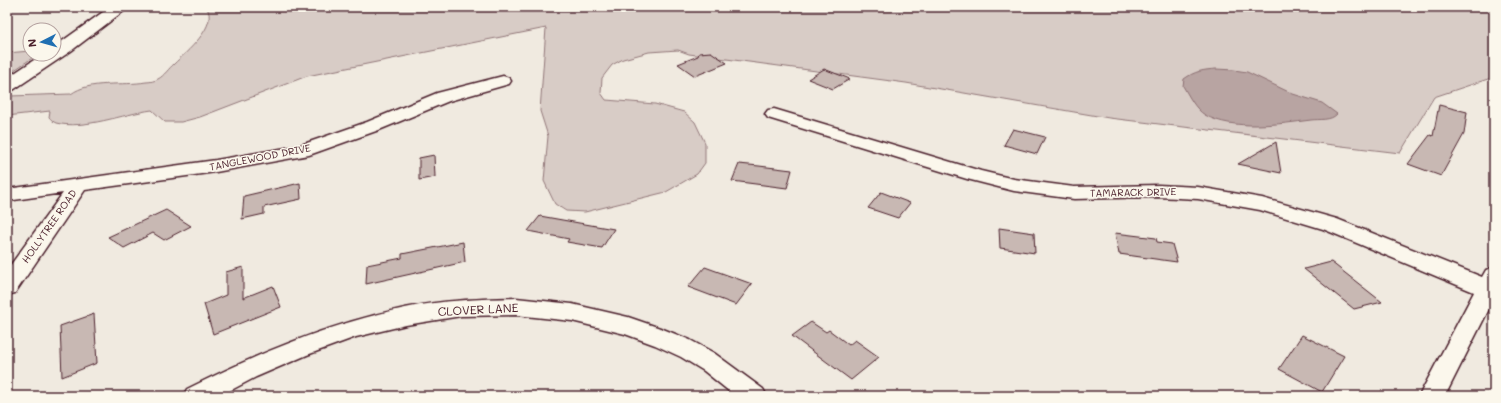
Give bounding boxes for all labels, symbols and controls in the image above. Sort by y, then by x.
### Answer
north arrow [22,22,62,62]
text: N [24,38,39,48]
street label: TANGLEWOOD DRIVE [208,140,312,174]
street label: TAMARACK DRIVE [1090,184,1177,200]
street label: HOLLYTREE ROAD [18,186,80,266]
street label: CLOVER LANE [437,299,519,319]

